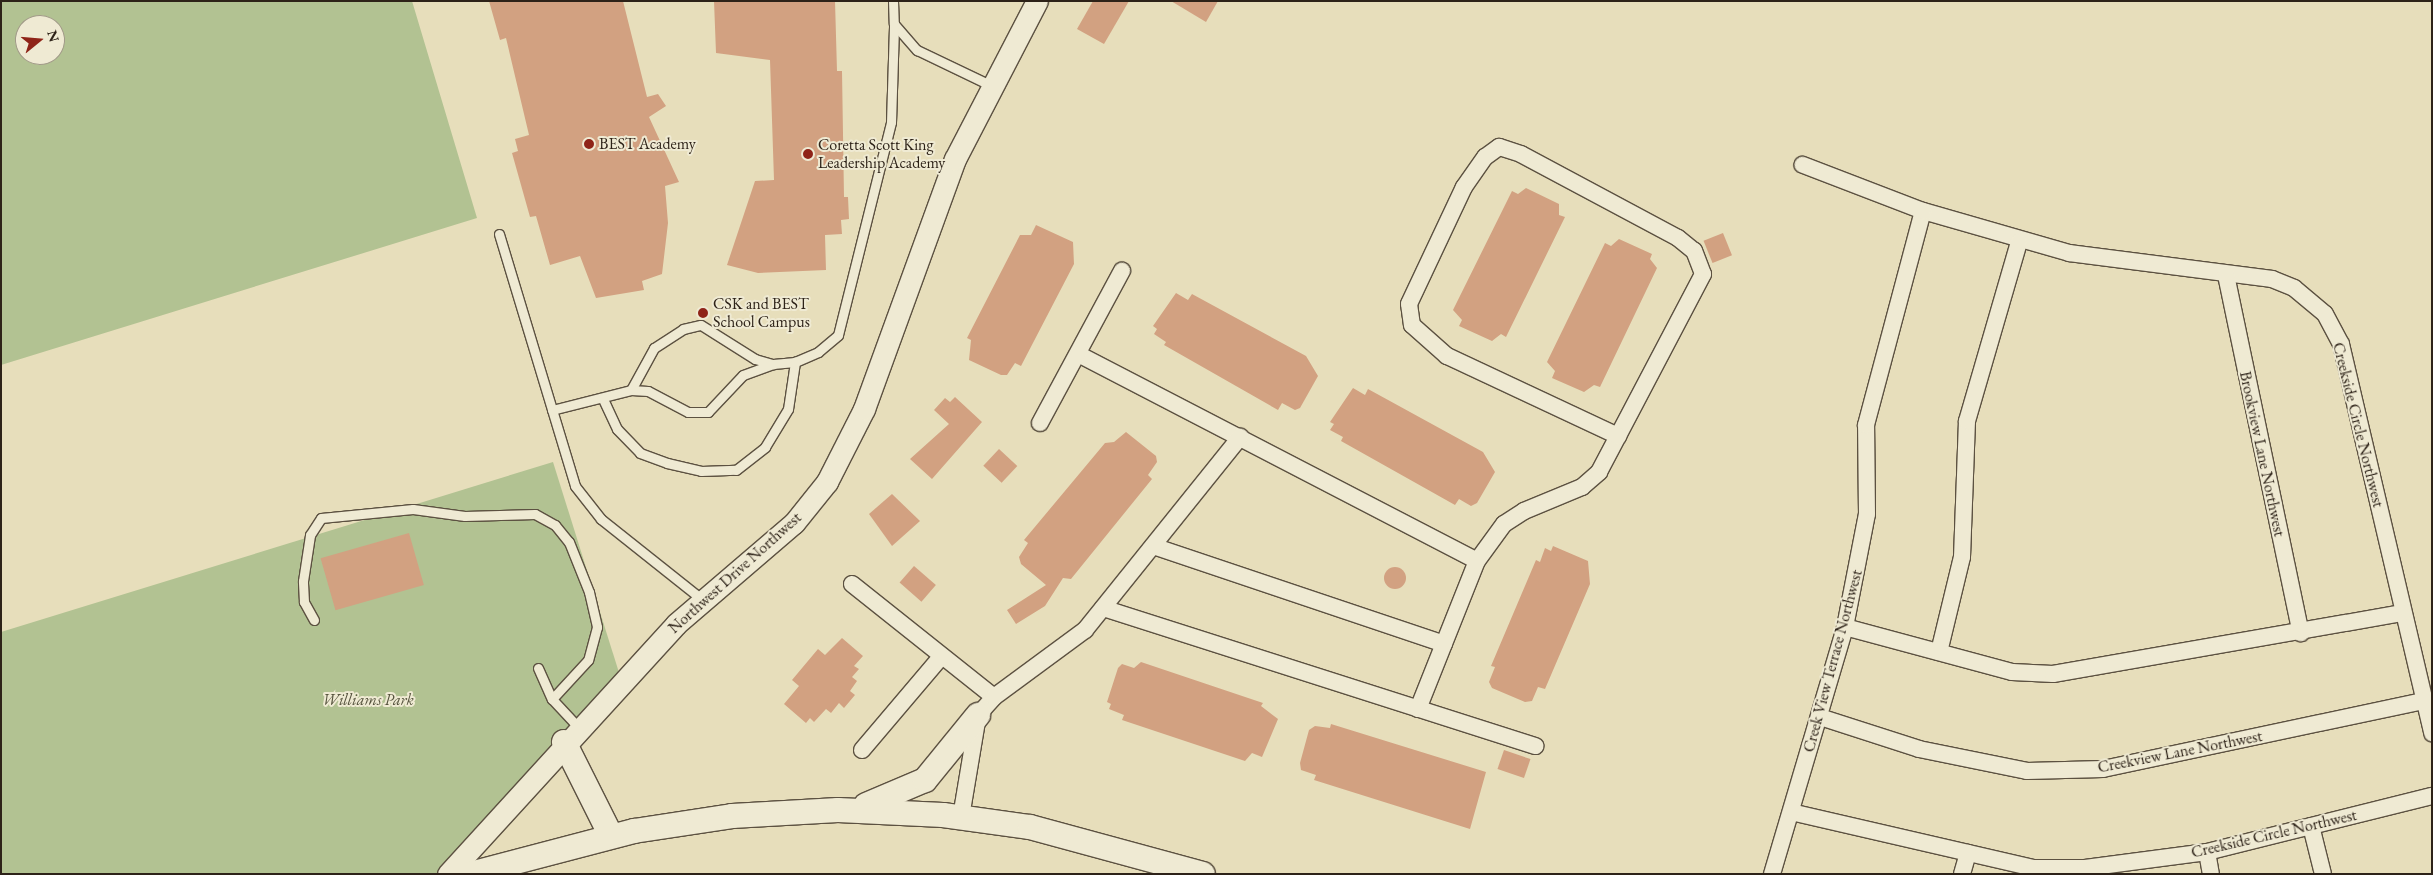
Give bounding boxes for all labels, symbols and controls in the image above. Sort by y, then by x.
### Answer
north arrow [15,15,65,65]
text: N [43,28,64,44]
place label: BEST Academy [599,134,696,154]
place label: Coretta Scott King Leadership Academy [818,135,945,173]
marker: BEST Academy [583,138,595,150]
marker: Coretta Scott King Leadership Academy [802,148,814,160]
place label: CSK and BEST School Campus [713,294,810,332]
marker: CSK and BEST School Campus [697,307,709,319]
street label: Creekside Circle Northwest [2328,341,2388,509]
street label: Brookview Lane Northwest [2235,370,2289,538]
street label: Northwest Drive Northwest [665,508,805,638]
street label: Creek View Terrace Northwest [1799,568,1867,754]
park label: Williams Park [322,690,414,710]
street label: Creekview Lane Northwest [2096,727,2264,777]
street label: Creekside Circle Northwest [2189,806,2359,862]

